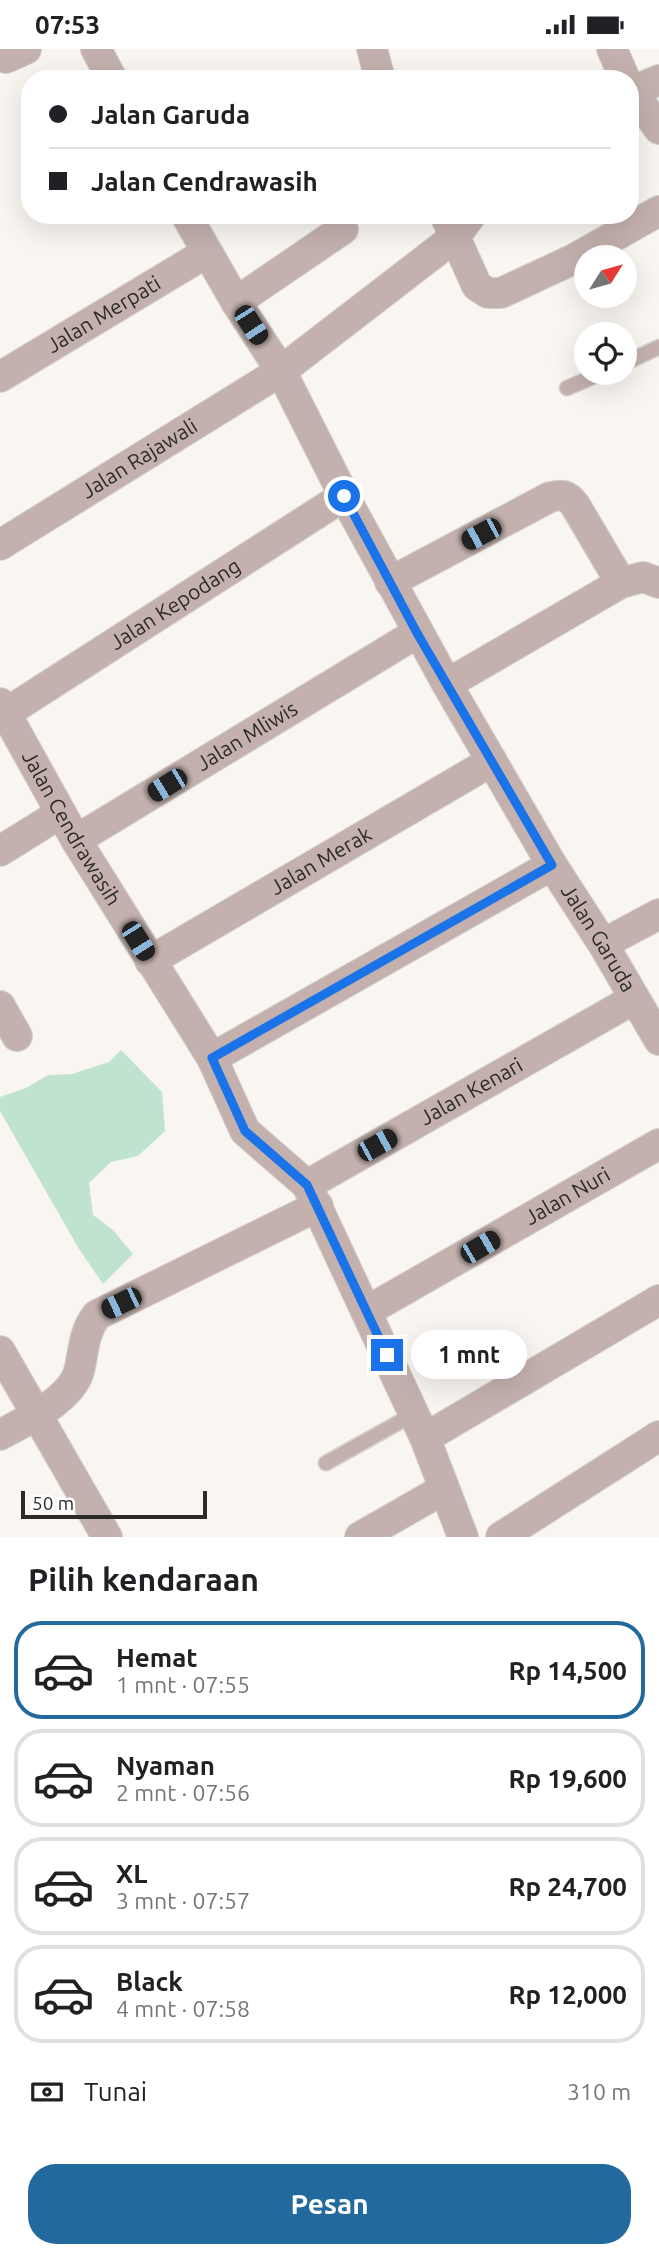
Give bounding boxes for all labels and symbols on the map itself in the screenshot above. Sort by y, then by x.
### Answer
north arrow [574,245,637,308]
street label: Jalan Merpati [42,270,164,357]
car [231,302,272,348]
street label: Jalan Rajawali [77,413,201,503]
route start [328,480,360,512]
car [458,515,505,553]
street label: Jalan Kepodang [105,553,244,654]
street label: Jalan Mliwis [192,696,301,775]
street label: Jalan Cendrawasih [18,746,127,909]
car [144,765,191,805]
street label: Jalan Merak [265,821,376,899]
street label: Jalan Garuda [557,879,641,996]
car [118,918,159,964]
street label: Jalan Kenari [415,1052,526,1129]
car [354,1126,401,1164]
street label: Jalan Nuri [520,1162,614,1229]
car [457,1227,504,1267]
car [98,1284,145,1322]
callout: 1 mnt [412,1331,527,1379]
route end [371,1339,403,1371]
scale bar [21,1488,206,1520]

